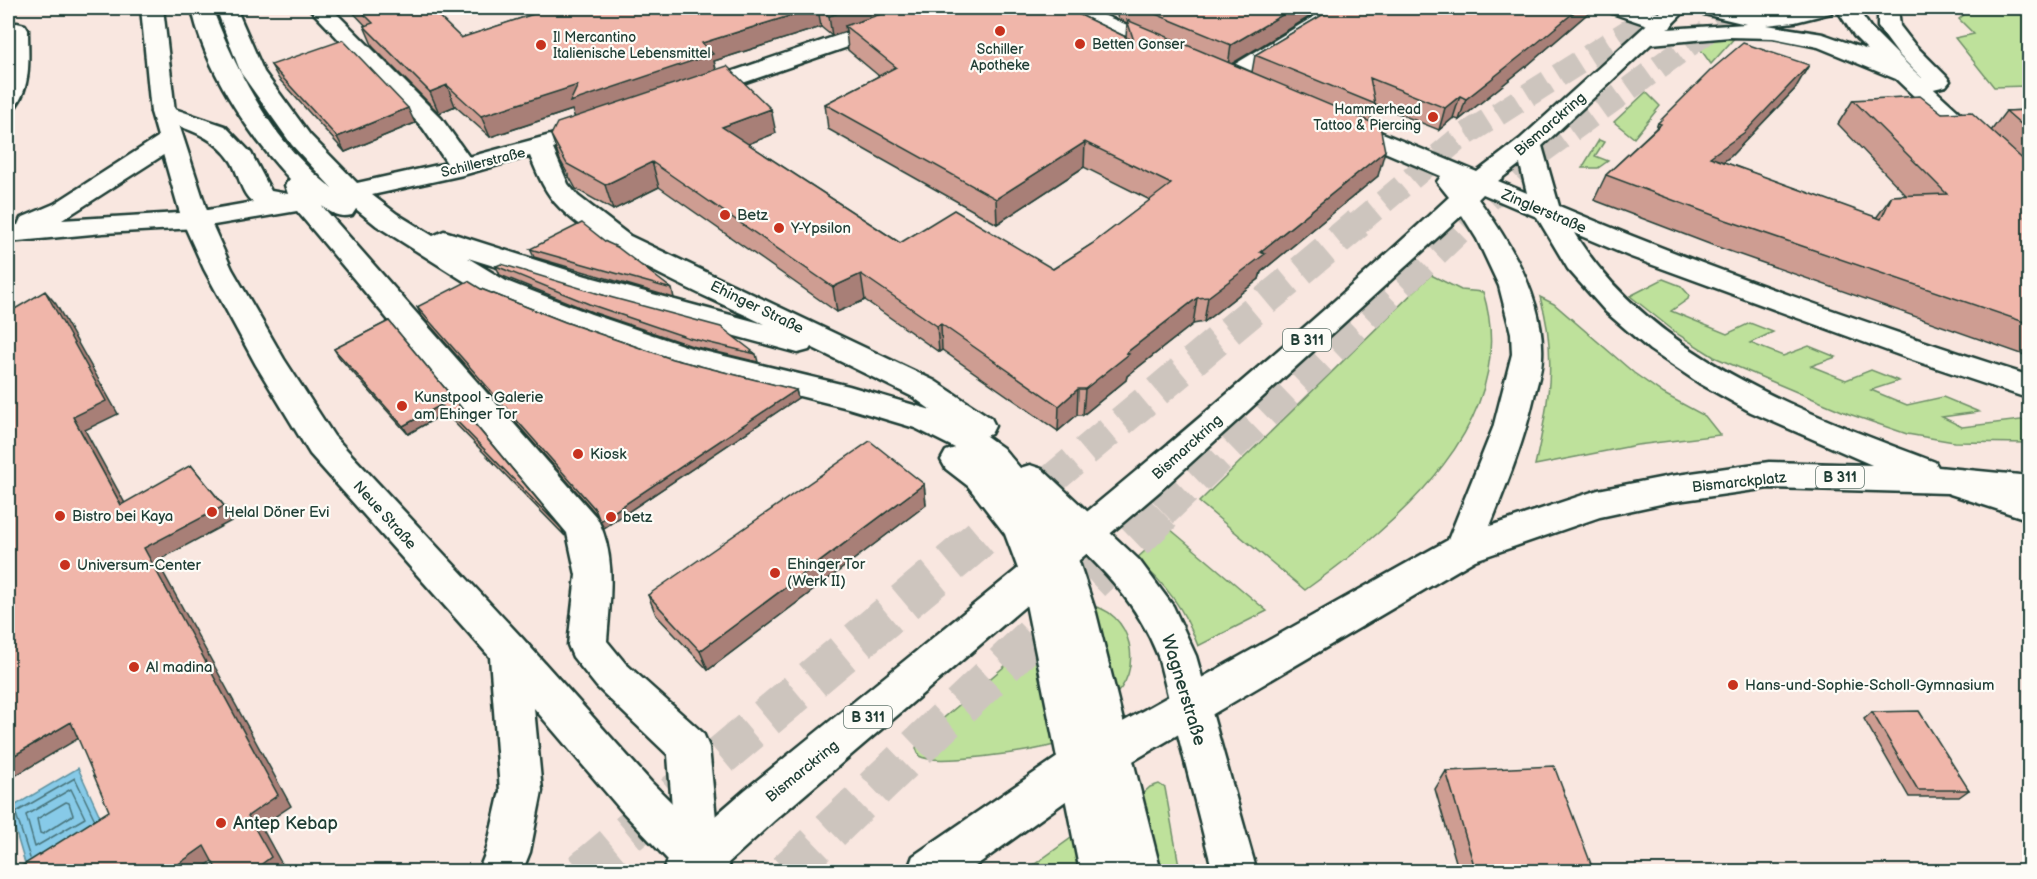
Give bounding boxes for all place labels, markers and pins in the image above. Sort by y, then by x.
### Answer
marker: Schiller Apotheke [993,24,1007,38]
place label: Il Mercantino Italienische Lebensmittel [553,29,711,62]
place label: Betten Gonser [1092,36,1186,53]
marker: Betten Gonser [1073,37,1087,51]
marker: Il Mercantino Italienische Lebensmittel [534,38,548,52]
place label: Schiller Apotheke [970,41,1030,74]
place label: Hammerhead Tattoo & Piercing [1313,101,1421,134]
marker: Hammerhead Tattoo & Piercing [1426,110,1440,124]
place label: Betz [737,206,769,225]
marker: Betz [718,208,732,222]
place label: Y-Ypsilon [790,219,851,238]
marker: Y-Ypsilon [772,221,786,235]
place label: Kunstpool - Galerie am Ehinger Tor [414,388,543,424]
marker: Kunstpool - Galerie am Ehinger Tor [395,399,409,413]
place label: Kiosk [590,445,627,464]
marker: Kiosk [571,447,585,461]
place label: Helal Döner Evi [224,503,330,522]
marker: Helal Döner Evi [205,505,219,519]
place label: Bistro bei Kaya [72,507,173,526]
place label: betz [623,508,653,527]
marker: Bistro bei Kaya [53,509,67,523]
marker: betz [604,510,618,524]
place label: Ehinger Tor (Werk II) [787,555,866,591]
place label: Universum-Center [77,556,202,575]
marker: Universum-Center [58,558,72,572]
marker: Ehinger Tor (Werk II) [768,566,782,580]
place label: Al madina [146,658,213,677]
marker: Al madina [127,660,141,674]
place label: Hans-und-Sophie-Scholl-Gymnasium [1745,676,1994,695]
marker: Hans-und-Sophie-Scholl-Gymnasium [1726,678,1740,692]
place label: Antep Kebap [233,813,338,834]
marker: Antep Kebap [214,816,228,830]

